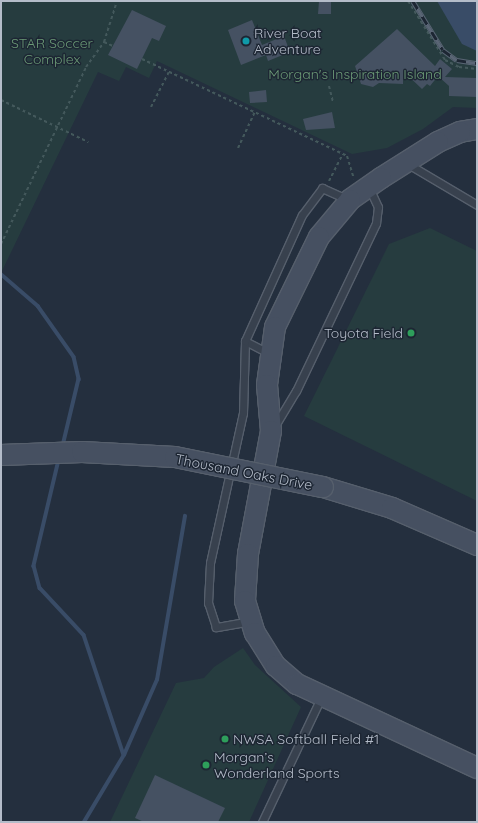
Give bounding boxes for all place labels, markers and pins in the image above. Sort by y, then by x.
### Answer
place label: River Boat Adventure [254,25,322,58]
marker: River Boat Adventure [241,36,251,46]
place label: Toyota Field [324,325,403,341]
marker: Toyota Field [406,328,416,338]
place label: NWSA Softball Field #1 [233,731,379,747]
marker: NWSA Softball Field #1 [220,734,230,744]
place label: Morgan’s Wonderland Sports [214,749,340,782]
marker: Morgan’s Wonderland Sports [201,760,211,770]

